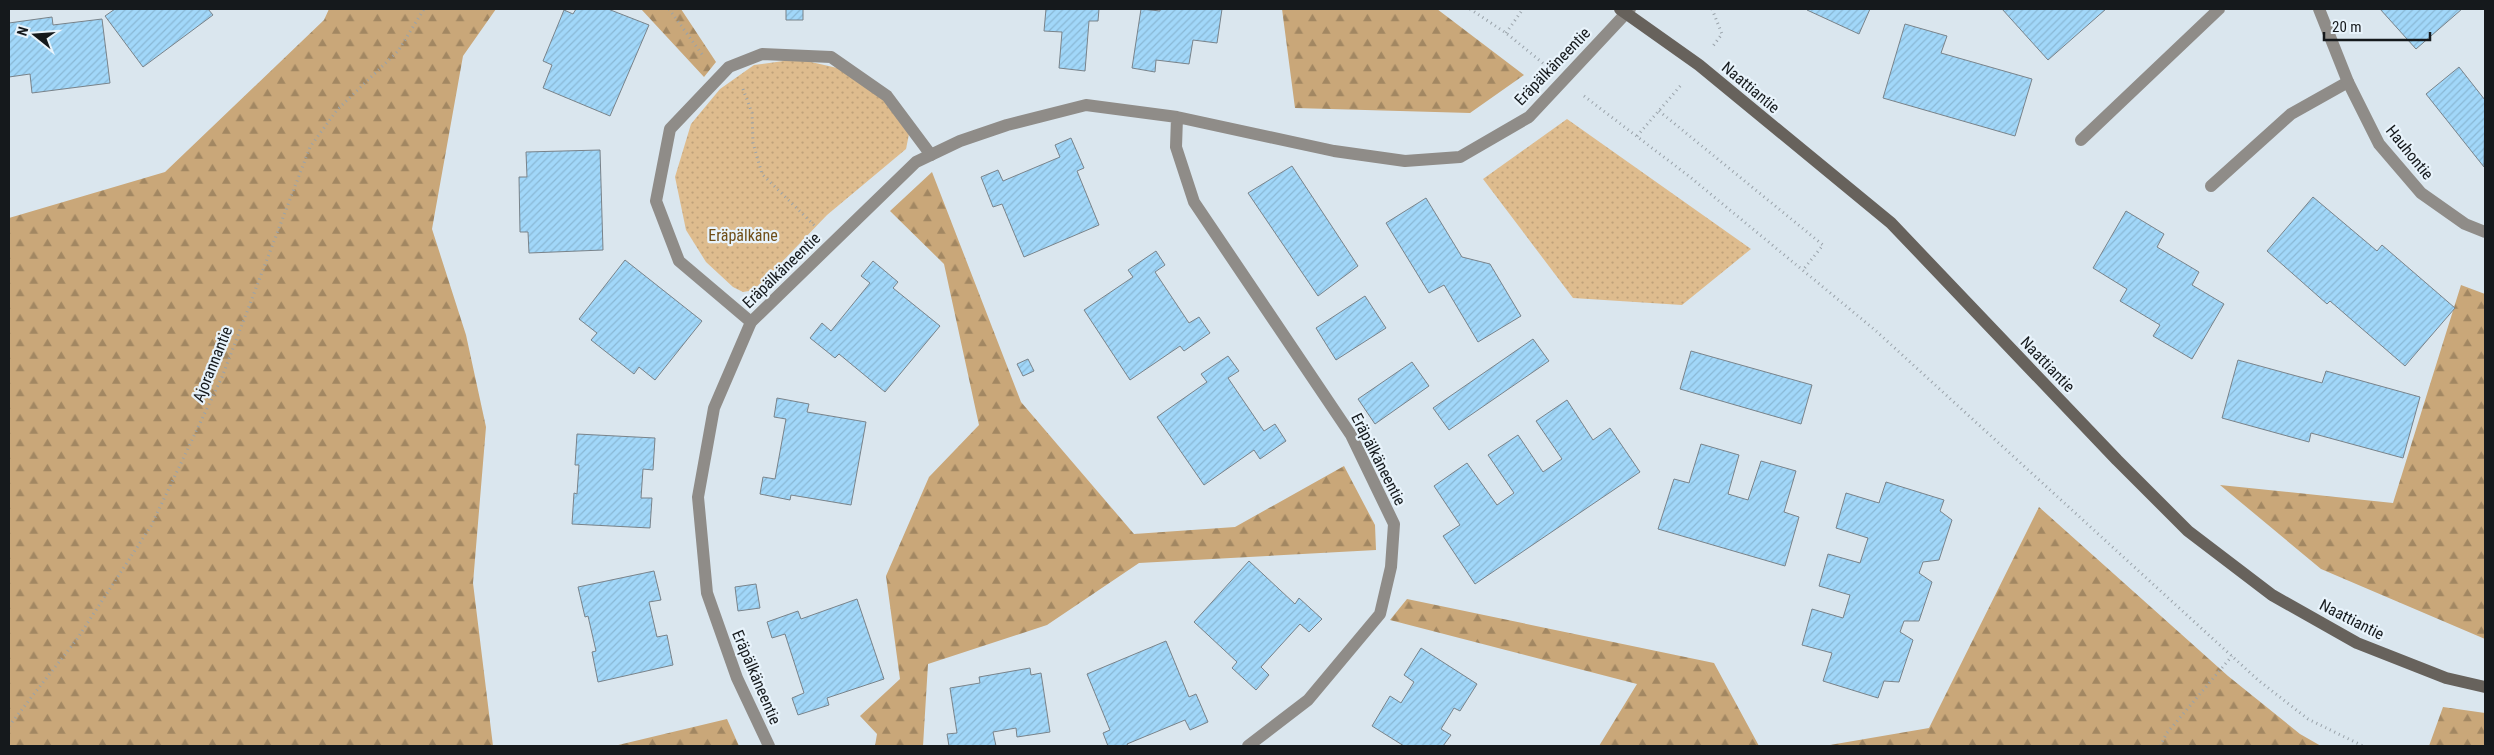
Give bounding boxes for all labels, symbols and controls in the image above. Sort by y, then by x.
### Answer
north arrow [10,10,60,60]
scale bar [2324,10,2430,42]
text: 20 m [2332,18,2362,36]
street label: Eräpälkäneentie [1511,24,1594,109]
text: N [14,25,31,38]
street label: Naattiantie [1718,58,1783,117]
street label: Hauhontie [2382,121,2437,183]
park label: Eräpälkäne [708,226,778,245]
street label: Eräpälkäneentie [739,229,824,312]
street label: Ajorannantie [189,324,236,405]
street label: Naattiantie [2017,333,2079,396]
street label: Eräpälkäneentie [1347,410,1410,508]
street label: Naattiantie [2316,595,2387,644]
street label: Eräpälkäneentie [728,627,785,727]

